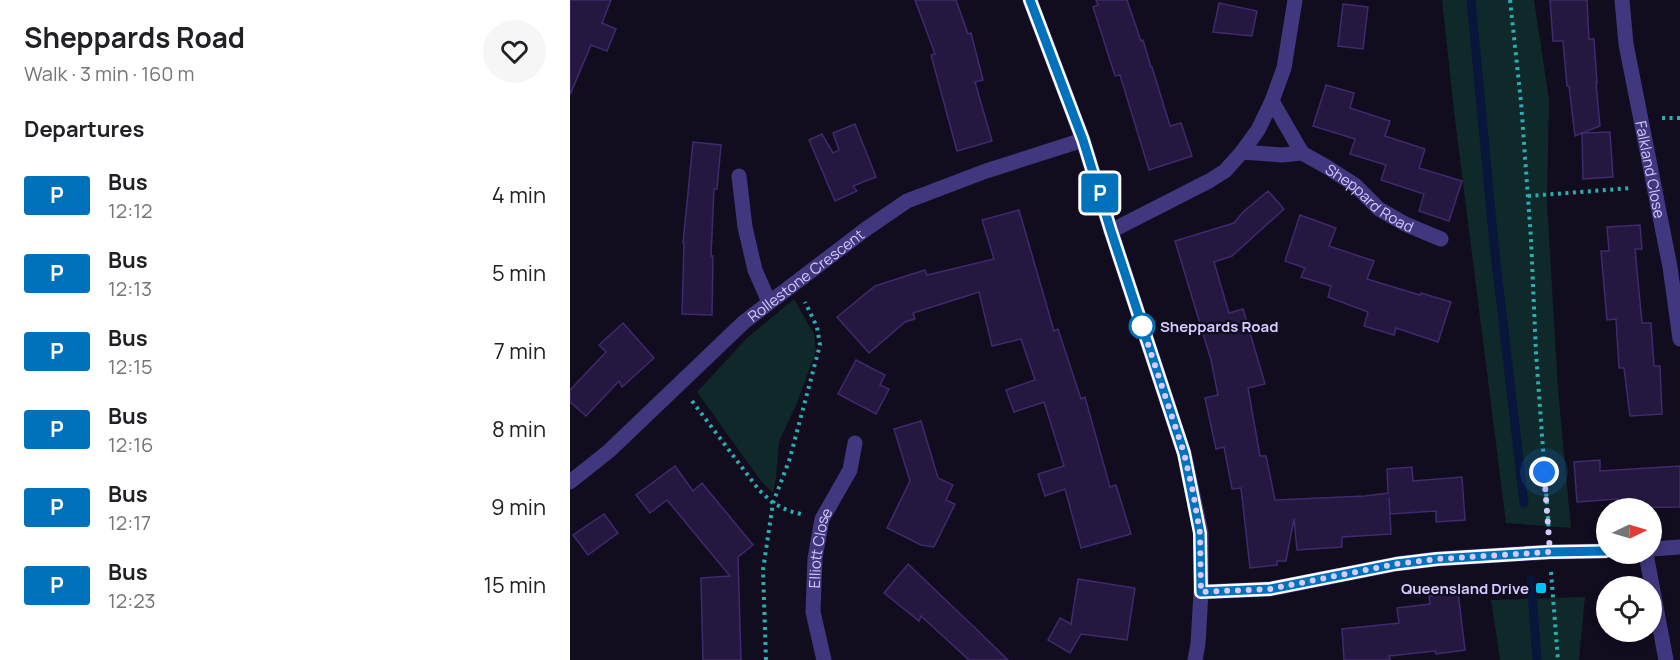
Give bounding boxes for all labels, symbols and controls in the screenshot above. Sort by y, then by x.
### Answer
text: Sheppards Road [24,18,245,56]
button: heart [483,20,546,83]
text: Walk · 3 min · 160 m [24,60,195,87]
text: Departures [24,114,144,144]
street label: Falkland Close [1631,119,1671,220]
street label: Sheppard Road [1322,158,1417,237]
text: Bus [108,167,148,197]
line badge: P [1080,174,1120,212]
text: P [1093,179,1107,207]
text: 4 min [492,180,546,210]
text: P [50,181,64,209]
text: 12:12 [108,197,152,224]
street label: Rollestone Crescent [743,224,868,326]
text: Bus [108,245,148,275]
text: 5 min [492,258,546,288]
text: P [50,259,64,287]
text: 12:13 [108,275,152,302]
marker: Sheppards Road [1129,313,1155,339]
place label: Sheppards Road [1160,316,1278,337]
text: Bus [108,323,148,353]
text: 7 min [494,336,546,366]
text: P [50,337,64,365]
text: 12:15 [108,353,153,380]
text: Bus [108,401,148,431]
text: 8 min [492,414,546,444]
text: P [50,415,64,443]
text: 12:16 [108,431,153,458]
your location [1529,457,1559,487]
text: Bus [108,479,148,509]
text: 9 min [491,492,546,522]
text: P [50,493,64,521]
north arrow [1596,498,1662,564]
map controls [1596,498,1662,642]
street label: Elliott Close [803,503,837,589]
text: 12:17 [108,509,151,536]
text: Bus [108,557,148,587]
text: 15 min [483,570,546,600]
text: P [50,571,64,599]
button: locate [1596,576,1662,642]
place label: Queensland Drive [1401,578,1529,599]
marker: Queensland Drive [1534,581,1548,595]
text: 12:23 [108,587,156,614]

